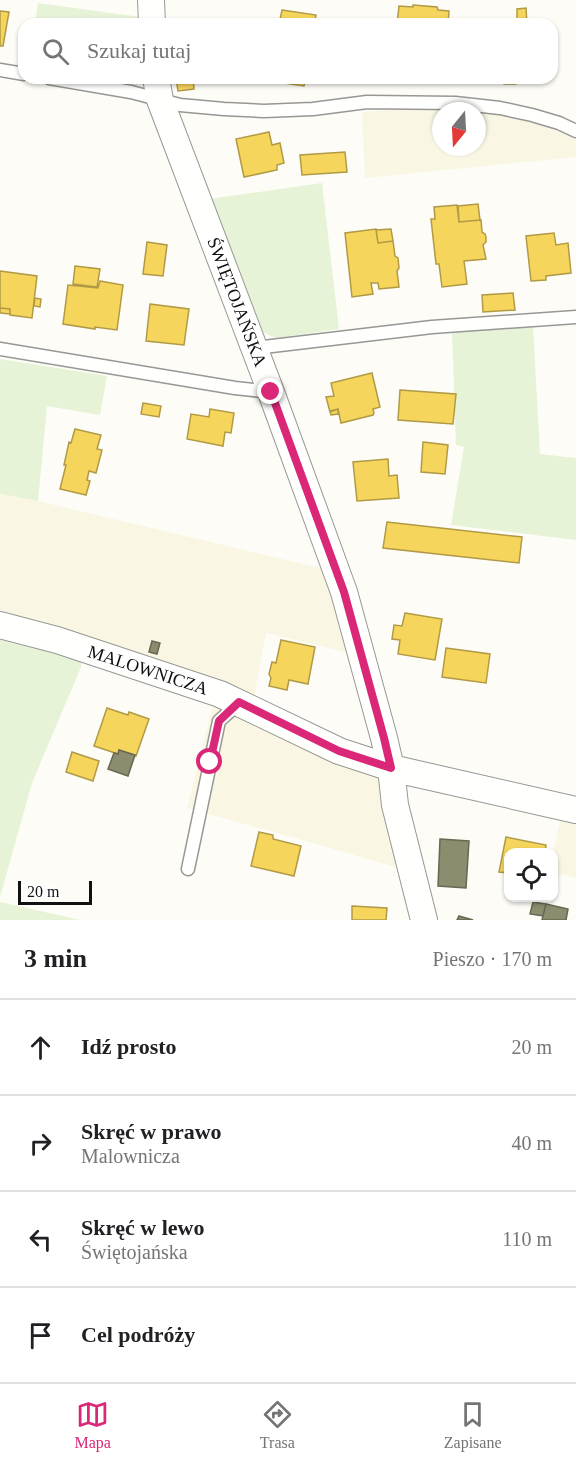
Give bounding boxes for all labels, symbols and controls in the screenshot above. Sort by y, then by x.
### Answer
search box [18,18,558,84]
icon: search [39,35,72,68]
text: Szukaj tutaj [87,38,191,63]
north arrow [432,102,486,156]
street label: ŚWIĘTOJAŃSKA [203,234,272,369]
route end [257,378,283,404]
street label: MALOWNICZA [85,641,211,699]
route start [196,748,222,774]
map controls [504,848,558,902]
button: locate [504,848,558,902]
scale bar [18,878,92,906]
text: 20 m [27,883,59,900]
text: 3 min [24,944,87,973]
text: Pieszo · 170 m [433,948,552,970]
icon: ahead [24,1031,57,1064]
text: Idź prosto [81,1034,177,1059]
text: 20 m [511,1036,552,1058]
text: Skręć w prawo [81,1119,222,1144]
icon: right [24,1127,57,1160]
text: 40 m [511,1132,552,1154]
text: Malownicza [81,1145,180,1167]
text: Skręć w lewo [81,1215,204,1240]
icon: left [24,1223,57,1256]
text: 110 m [502,1228,552,1250]
text: Świętojańska [81,1241,188,1263]
icon: arrive [24,1319,57,1352]
text: Cel podróży [81,1322,195,1347]
tab: Mapa [74,1398,111,1452]
tab: Trasa [260,1398,295,1452]
tab: Zapisane [444,1398,502,1452]

